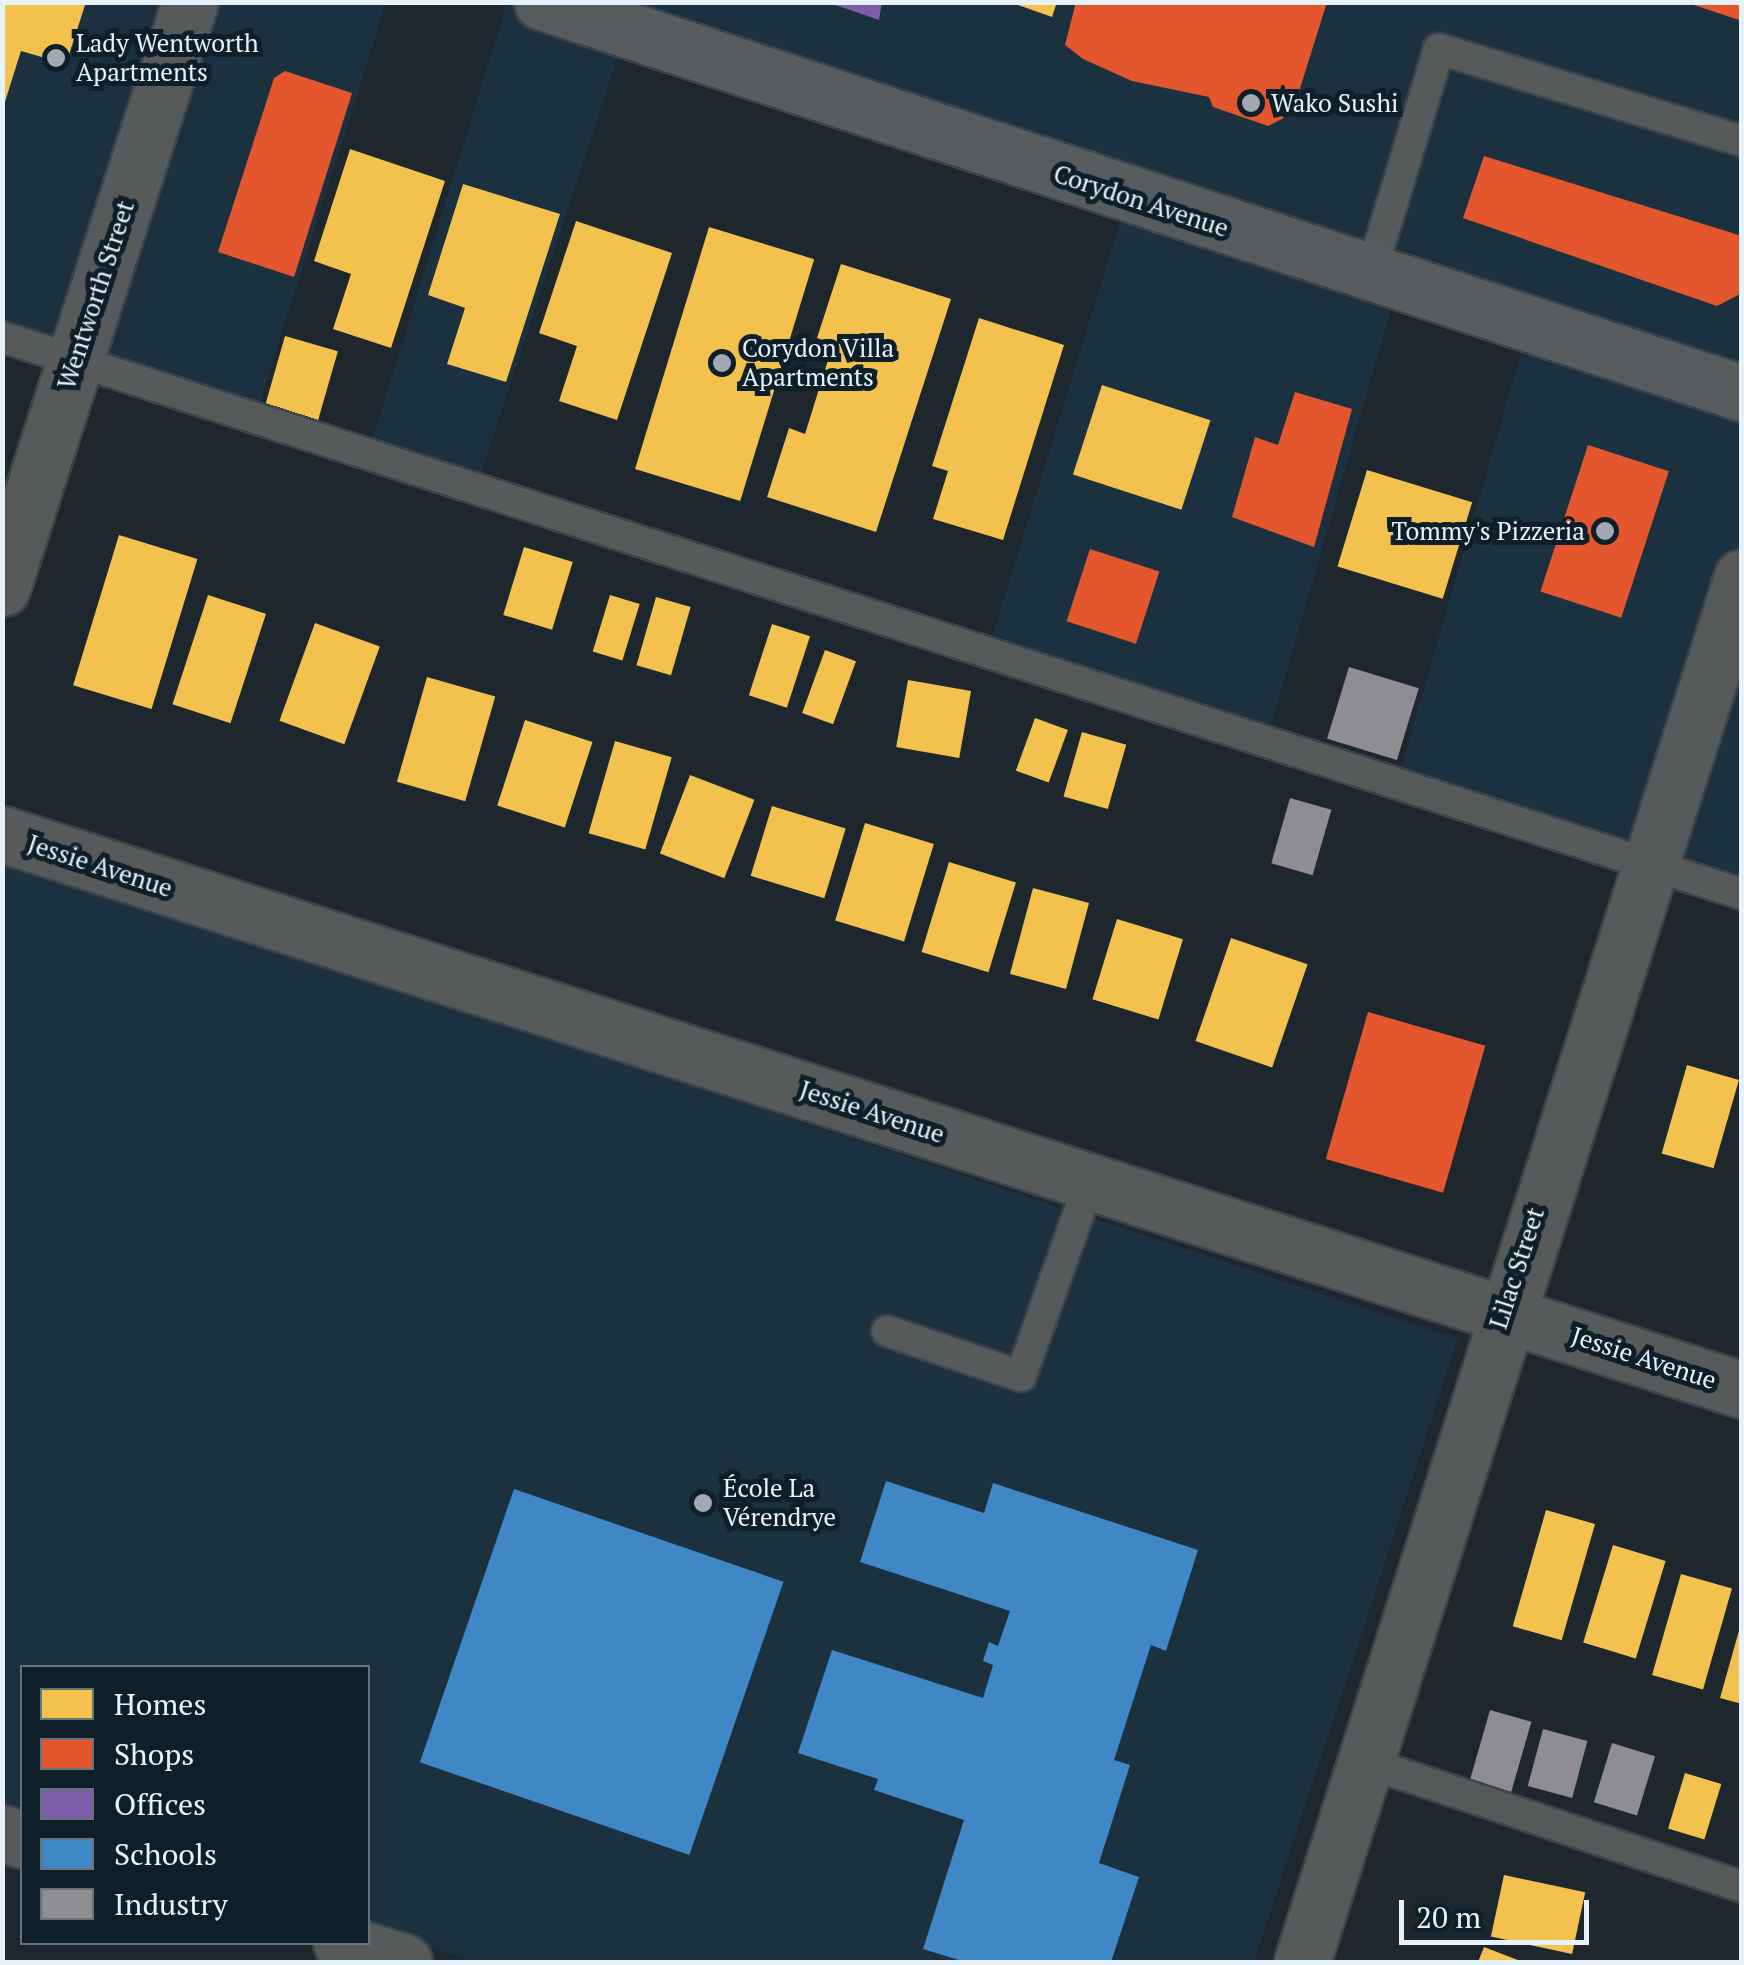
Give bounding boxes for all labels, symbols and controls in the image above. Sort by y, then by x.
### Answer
place label: Lady Wentworth Apartments [76,29,259,88]
marker: Lady Wentworth Apartments [45,47,67,69]
place label: Wako Sushi [1271,88,1399,118]
marker: Wako Sushi [1240,92,1262,114]
street label: Corydon Avenue [1050,159,1232,243]
street label: Wentworth Street [51,197,141,393]
place label: Corydon Villa Apartments [742,334,895,393]
marker: Corydon Villa Apartments [711,352,733,374]
place label: Tommy's Pizzeria [1392,516,1585,546]
marker: Tommy's Pizzeria [1594,520,1616,542]
street label: Jessie Avenue [24,828,176,904]
street label: Jessie Avenue [796,1074,948,1150]
street label: Lilac Street [1483,1204,1551,1332]
street label: Jessie Avenue [1568,1320,1720,1396]
place label: École La Vérendrye [723,1474,836,1533]
marker: École La Vérendrye [692,1492,714,1514]
legend [20,1665,370,1945]
text: Homes [114,1684,206,1724]
text: Shops [114,1734,194,1774]
text: Offices [114,1784,206,1824]
text: Schools [114,1834,217,1874]
scale bar [1404,1880,1594,1942]
text: Industry [114,1884,228,1924]
text: 20 m [1416,1897,1481,1937]

